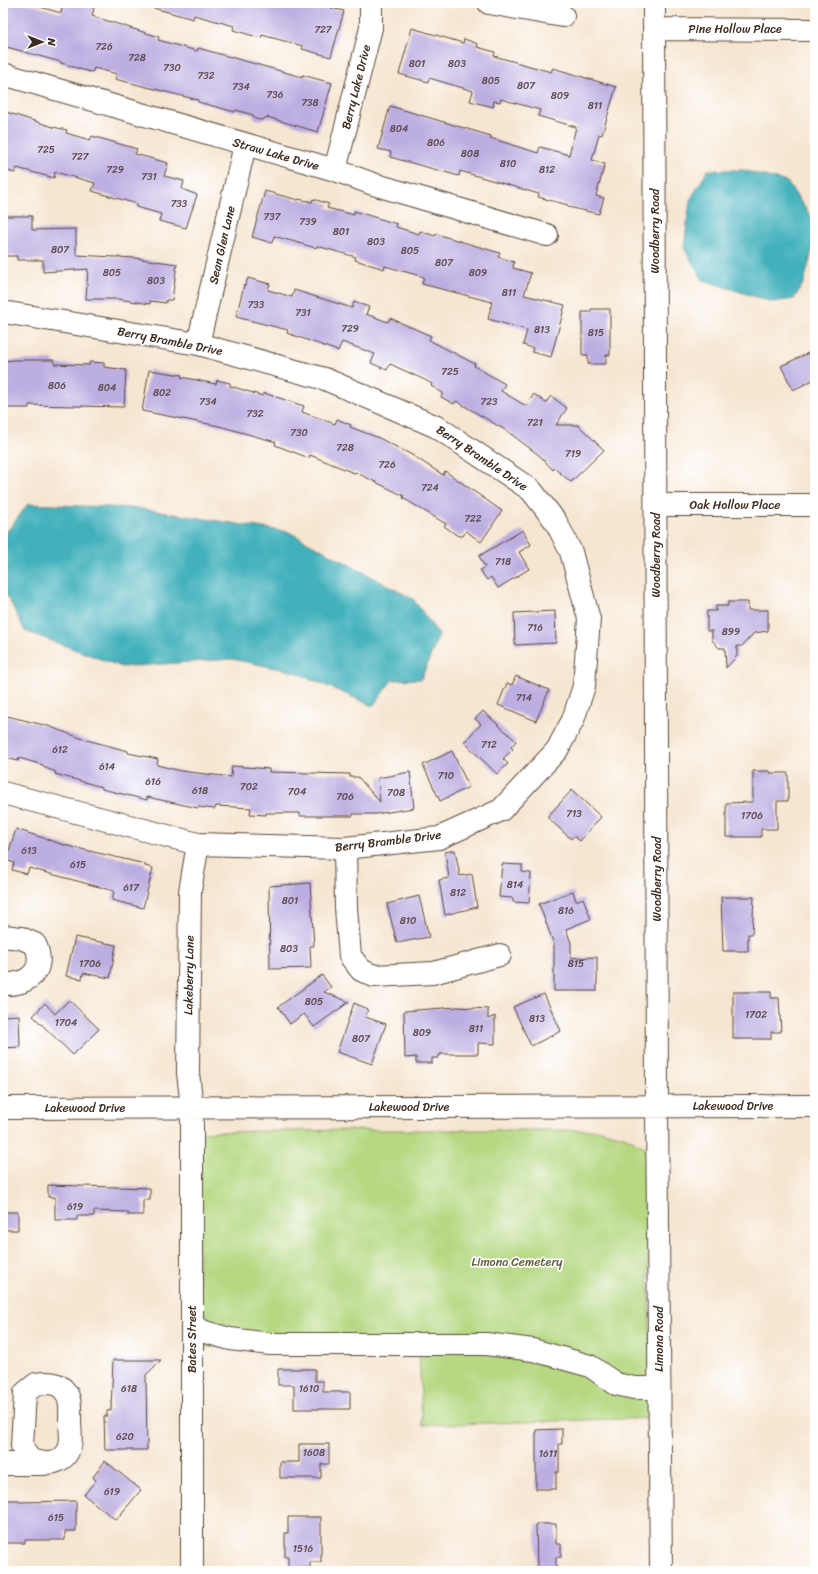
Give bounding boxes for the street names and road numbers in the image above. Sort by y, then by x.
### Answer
street label: Pine Hollow Place [688,18,782,40]
street label: Berry Lake Drive [335,42,377,132]
street label: Straw Lake Drive [230,131,322,177]
street label: Woodberry Road [644,188,666,273]
street label: Sean Glen Lane [202,204,242,286]
street label: Berry Bramble Drive [115,320,225,362]
street label: Berry Bramble Drive [432,419,532,497]
street label: Oak Hollow Place [690,494,780,516]
street label: Woodberry Road [645,512,667,597]
street label: Berry Bramble Drive [334,824,442,858]
street label: Woodberry Road [646,836,668,921]
street label: Lakeberry Lane [177,935,201,1015]
street label: Lakewood Drive [693,1095,774,1117]
street label: Lakewood Drive [369,1096,450,1118]
street label: Lakewood Drive [45,1097,126,1119]
street label: Bates Street [181,1305,203,1373]
street label: Limona Road [648,1306,670,1372]

